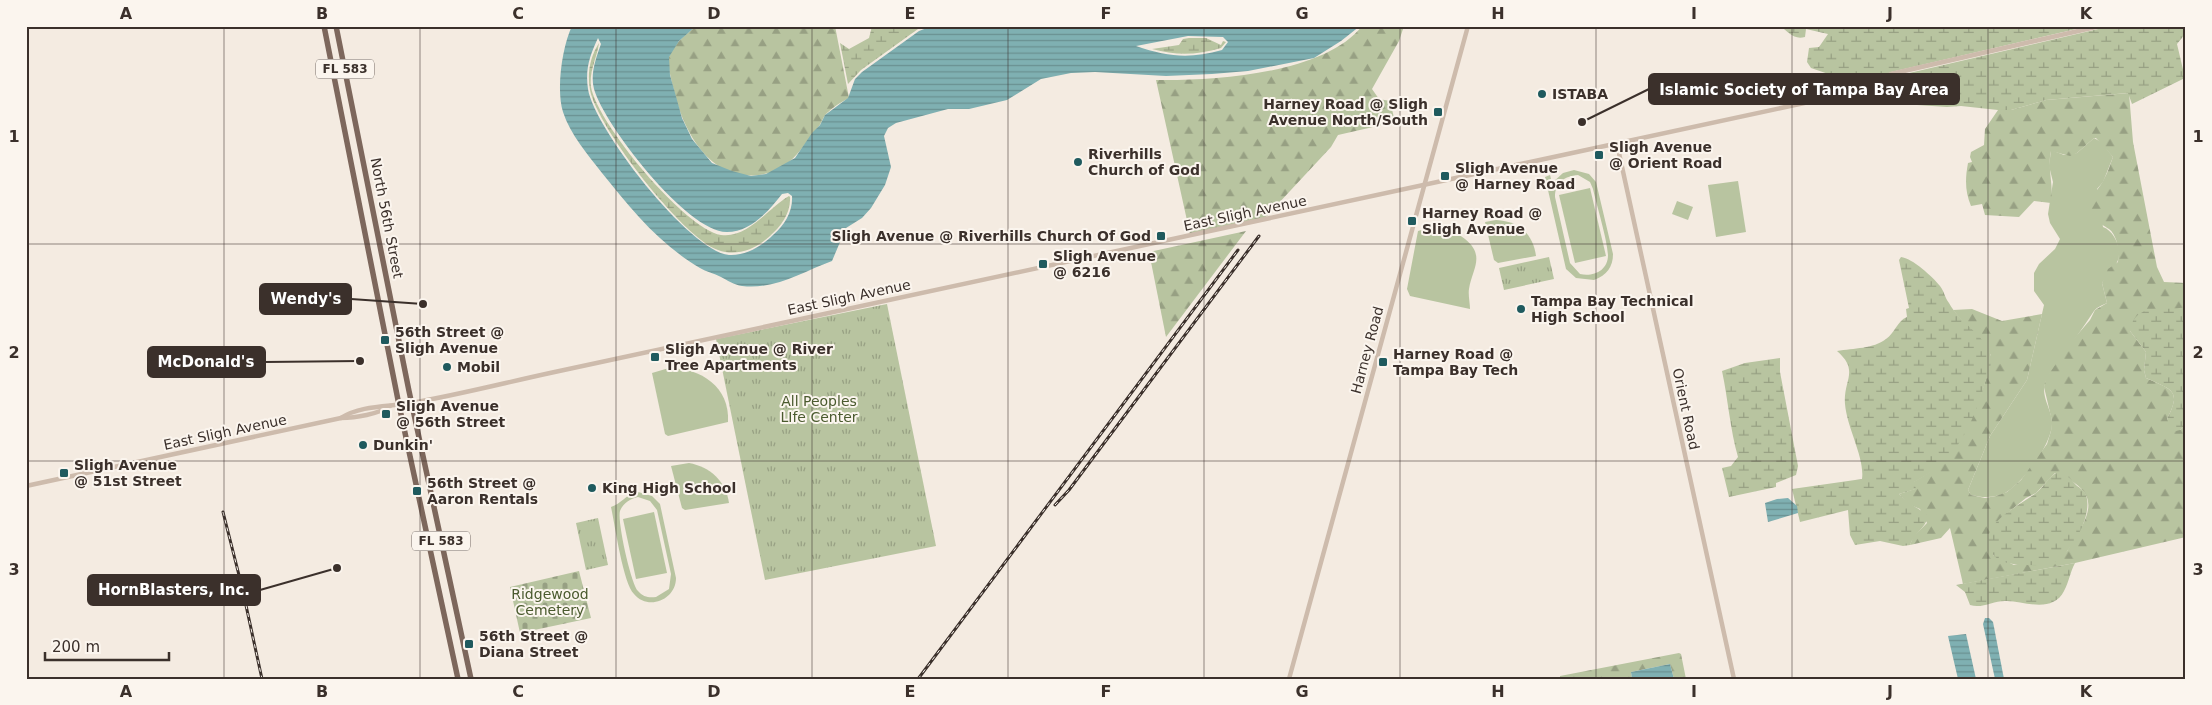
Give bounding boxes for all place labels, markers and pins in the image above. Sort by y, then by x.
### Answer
callout: Islamic Society of Tampa Bay Area [1649,74,1959,104]
place label: ISTABA [1552,86,1608,102]
marker: ISTABA [1536,88,1548,100]
place label: Harney Road @ Sligh Avenue North/South [1263,96,1428,128]
marker: Harney Road @ Sligh Avenue North/South [1432,106,1444,118]
place label: Sligh Avenue @ Orient Road [1609,139,1722,171]
place label: Riverhills Church of God [1088,146,1200,178]
marker: Sligh Avenue @ Orient Road [1593,149,1605,161]
marker: Riverhills Church of God [1072,156,1084,168]
place label: Sligh Avenue @ Harney Road [1455,160,1575,192]
marker: Sligh Avenue @ Harney Road [1439,170,1451,182]
place label: Harney Road @ Sligh Avenue [1422,205,1542,237]
marker: Harney Road @ Sligh Avenue [1406,215,1418,227]
place label: Sligh Avenue @ Riverhills Church Of God [831,228,1151,244]
marker: Sligh Avenue @ Riverhills Church Of God [1155,230,1167,242]
place label: Sligh Avenue @ 6216 [1053,248,1156,280]
marker: Sligh Avenue @ 6216 [1037,258,1049,270]
callout: Wendy's [260,284,351,314]
place label: Tampa Bay Technical High School [1531,293,1694,325]
marker: Tampa Bay Technical High School [1515,303,1527,315]
place label: 56th Street @ Sligh Avenue [395,324,504,356]
marker: 56th Street @ Sligh Avenue [379,334,391,346]
place label: Sligh Avenue @ River Tree Apartments [665,341,833,373]
place label: Harney Road @ Tampa Bay Tech [1393,346,1518,378]
callout: McDonald's [148,347,265,377]
marker: Sligh Avenue @ River Tree Apartments [649,351,661,363]
marker: Harney Road @ Tampa Bay Tech [1377,356,1389,368]
place label: Mobil [457,359,500,375]
marker: Mobil [441,361,453,373]
place label: Sligh Avenue @ 56th Street [396,398,506,430]
marker: Sligh Avenue @ 56th Street [380,408,392,420]
place label: Dunkin' [373,437,433,453]
marker: Dunkin' [357,439,369,451]
place label: Sligh Avenue @ 51st Street [74,457,182,489]
marker: Sligh Avenue @ 51st Street [58,467,70,479]
place label: 56th Street @ Aaron Rentals [427,475,538,507]
place label: King High School [602,480,736,496]
marker: King High School [586,482,598,494]
marker: 56th Street @ Aaron Rentals [411,485,423,497]
callout: HornBlasters, Inc. [88,575,260,605]
place label: 56th Street @ Diana Street [479,628,588,660]
marker: 56th Street @ Diana Street [463,638,475,650]

